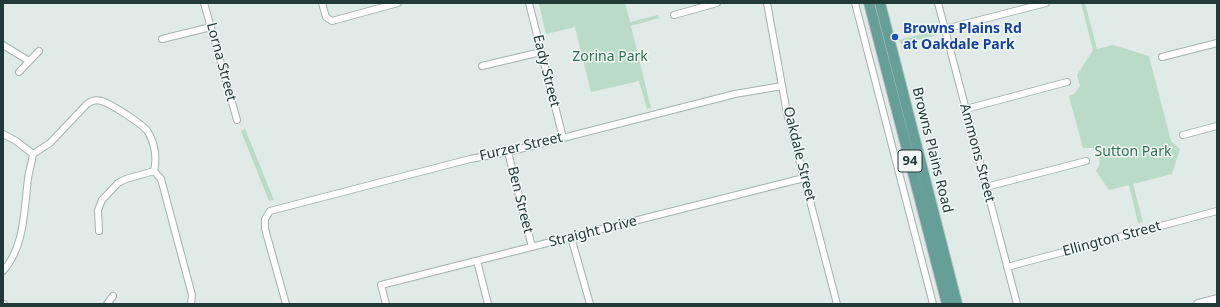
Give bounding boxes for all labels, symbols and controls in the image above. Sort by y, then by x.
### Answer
street label: Lorna Street [202,21,240,103]
place label: Browns Plains Rd at Oakdale Park [903,21,1022,54]
marker: Browns Plains Rd at Oakdale Park [890,32,900,42]
street label: Eady Street [529,33,563,109]
park label: Zorina Park [572,49,648,65]
street label: Browns Plains Road [908,85,956,215]
street label: Ammons Street [956,102,998,204]
street label: Oakdale Street [779,105,819,203]
street label: Furzer Street [478,129,564,165]
park label: Sutton Park [1095,144,1171,160]
road number: 94 [898,150,922,172]
street label: Ben Street [504,165,536,235]
street label: Straight Drive [547,213,639,251]
street label: Ellington Street [1061,218,1163,260]

